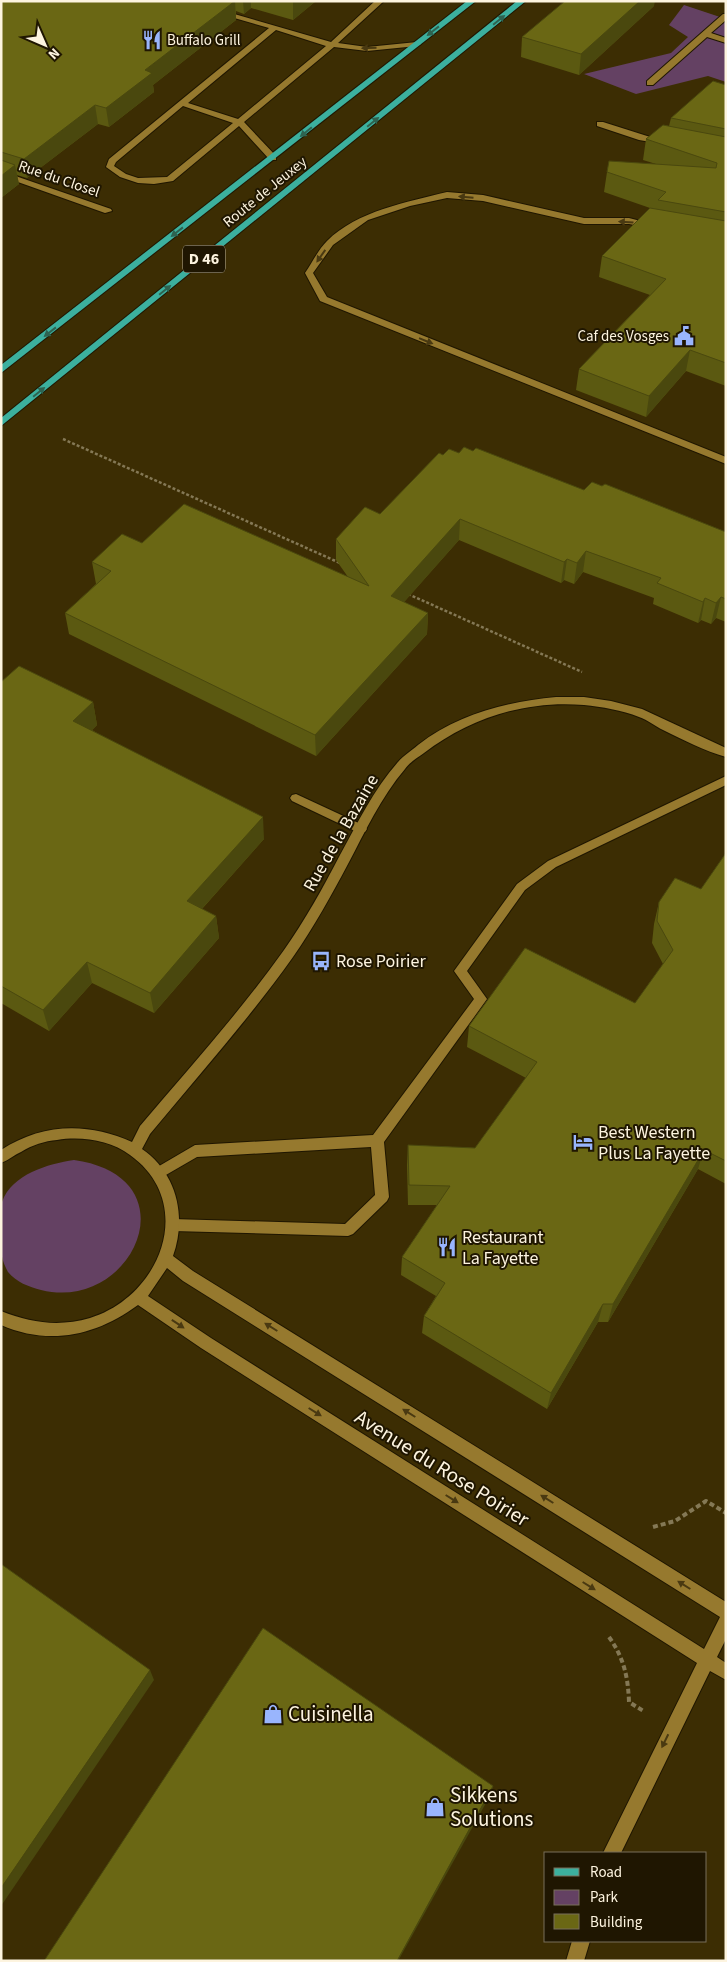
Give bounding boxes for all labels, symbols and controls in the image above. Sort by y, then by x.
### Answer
one-way arrow [492,15,505,26]
north arrow [20,20,70,70]
one-way arrow [427,26,440,37]
restaurant icon: Buffalo Grill [141,29,163,51]
place label: Buffalo Grill [167,30,241,51]
text: N [43,43,64,64]
one-way arrow [361,44,377,52]
one-way arrow [367,116,380,127]
one-way arrow [300,127,313,138]
street label: Route de Jeuxey [219,152,311,232]
street label: Rue du Closel [16,155,103,203]
one-way arrow [458,192,474,200]
one-way arrow [618,217,634,225]
one-way arrow [171,226,184,237]
road number: D 46 [183,245,225,272]
one-way arrow [316,249,326,262]
one-way arrow [159,285,172,296]
public building icon: Caf des Vosges [673,325,695,347]
place label: Caf des Vosges [577,326,669,347]
one-way arrow [44,327,57,338]
one-way arrow [419,337,434,345]
one-way arrow [32,387,45,398]
street label: Rue de la Bazaine [297,770,385,896]
place label: Rose Poirier [336,949,426,974]
bus stop icon: Rose Poirier [310,950,332,972]
place label: Best Western Plus La Fayette [598,1120,710,1166]
hotel icon: Best Western Plus La Fayette [572,1131,594,1153]
place label: Restaurant La Fayette [462,1225,544,1271]
restaurant icon: Restaurant La Fayette [436,1236,458,1258]
one-way arrow [171,1320,185,1329]
one-way arrow [264,1323,277,1332]
street label: Avenue du Rose Poirier [349,1402,536,1534]
one-way arrow [308,1407,322,1417]
one-way arrow [402,1409,415,1418]
one-way arrow [446,1494,459,1504]
one-way arrow [540,1495,553,1504]
one-way arrow [678,1580,691,1590]
one-way arrow [583,1582,596,1591]
place label: Cuisinella [288,1699,374,1729]
shop icon: Cuisinella [262,1703,284,1725]
one-way arrow [661,1734,669,1748]
place label: Sikkens Solutions [450,1780,534,1834]
shop icon: Sikkens Solutions [424,1796,446,1818]
legend [544,1852,707,1942]
text: Road [590,1862,622,1883]
text: Park [590,1887,619,1908]
text: Building [590,1912,643,1933]

